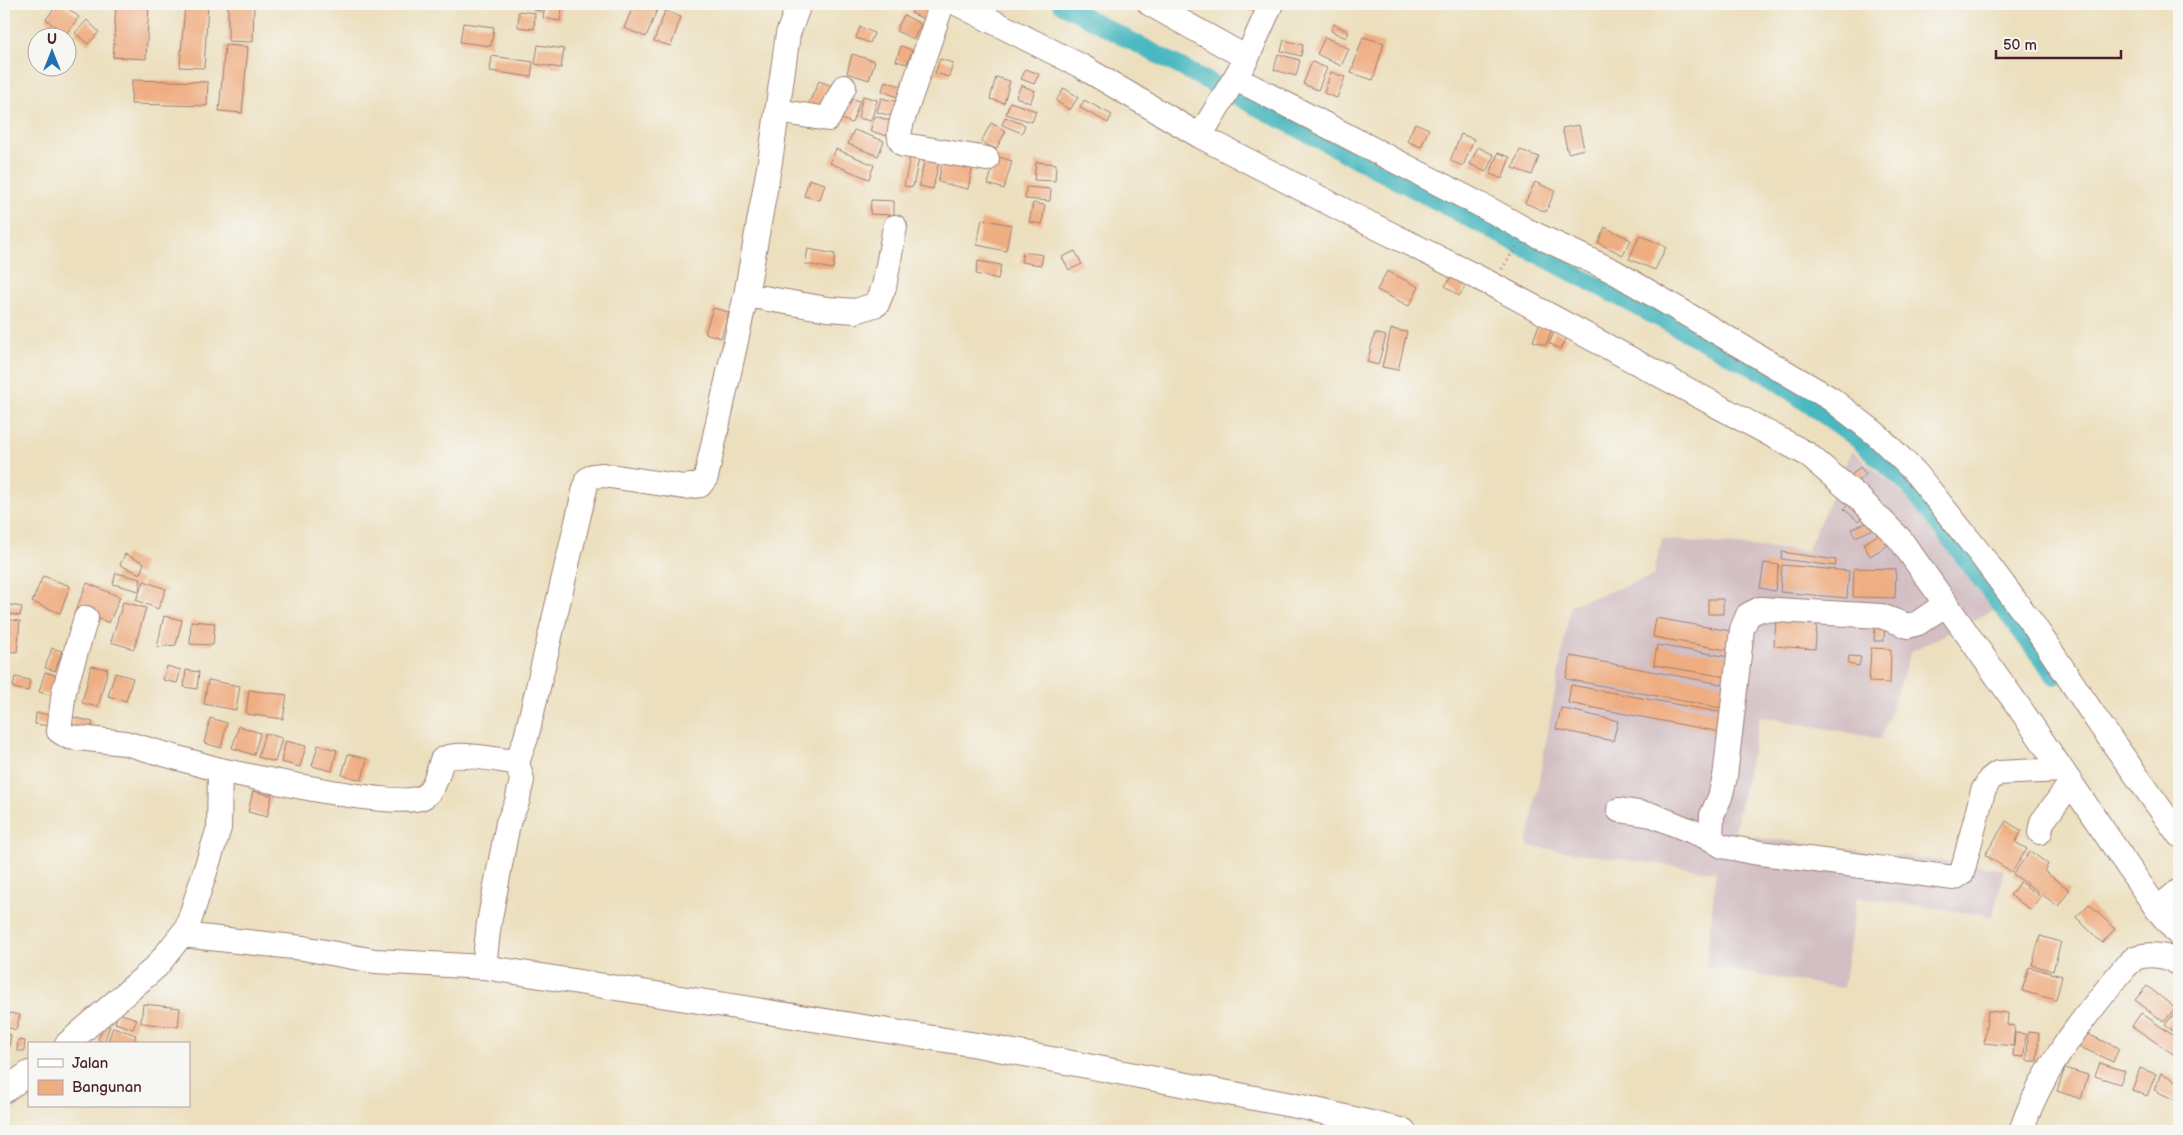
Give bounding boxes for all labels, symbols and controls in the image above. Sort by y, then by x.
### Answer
north arrow [28,28,78,78]
scale bar [1996,28,2120,60]
text: U [47,31,57,48]
text: 50 m [2003,36,2037,55]
legend [28,1042,190,1108]
text: Jalan [72,1054,108,1073]
text: Bangunan [72,1078,142,1097]

